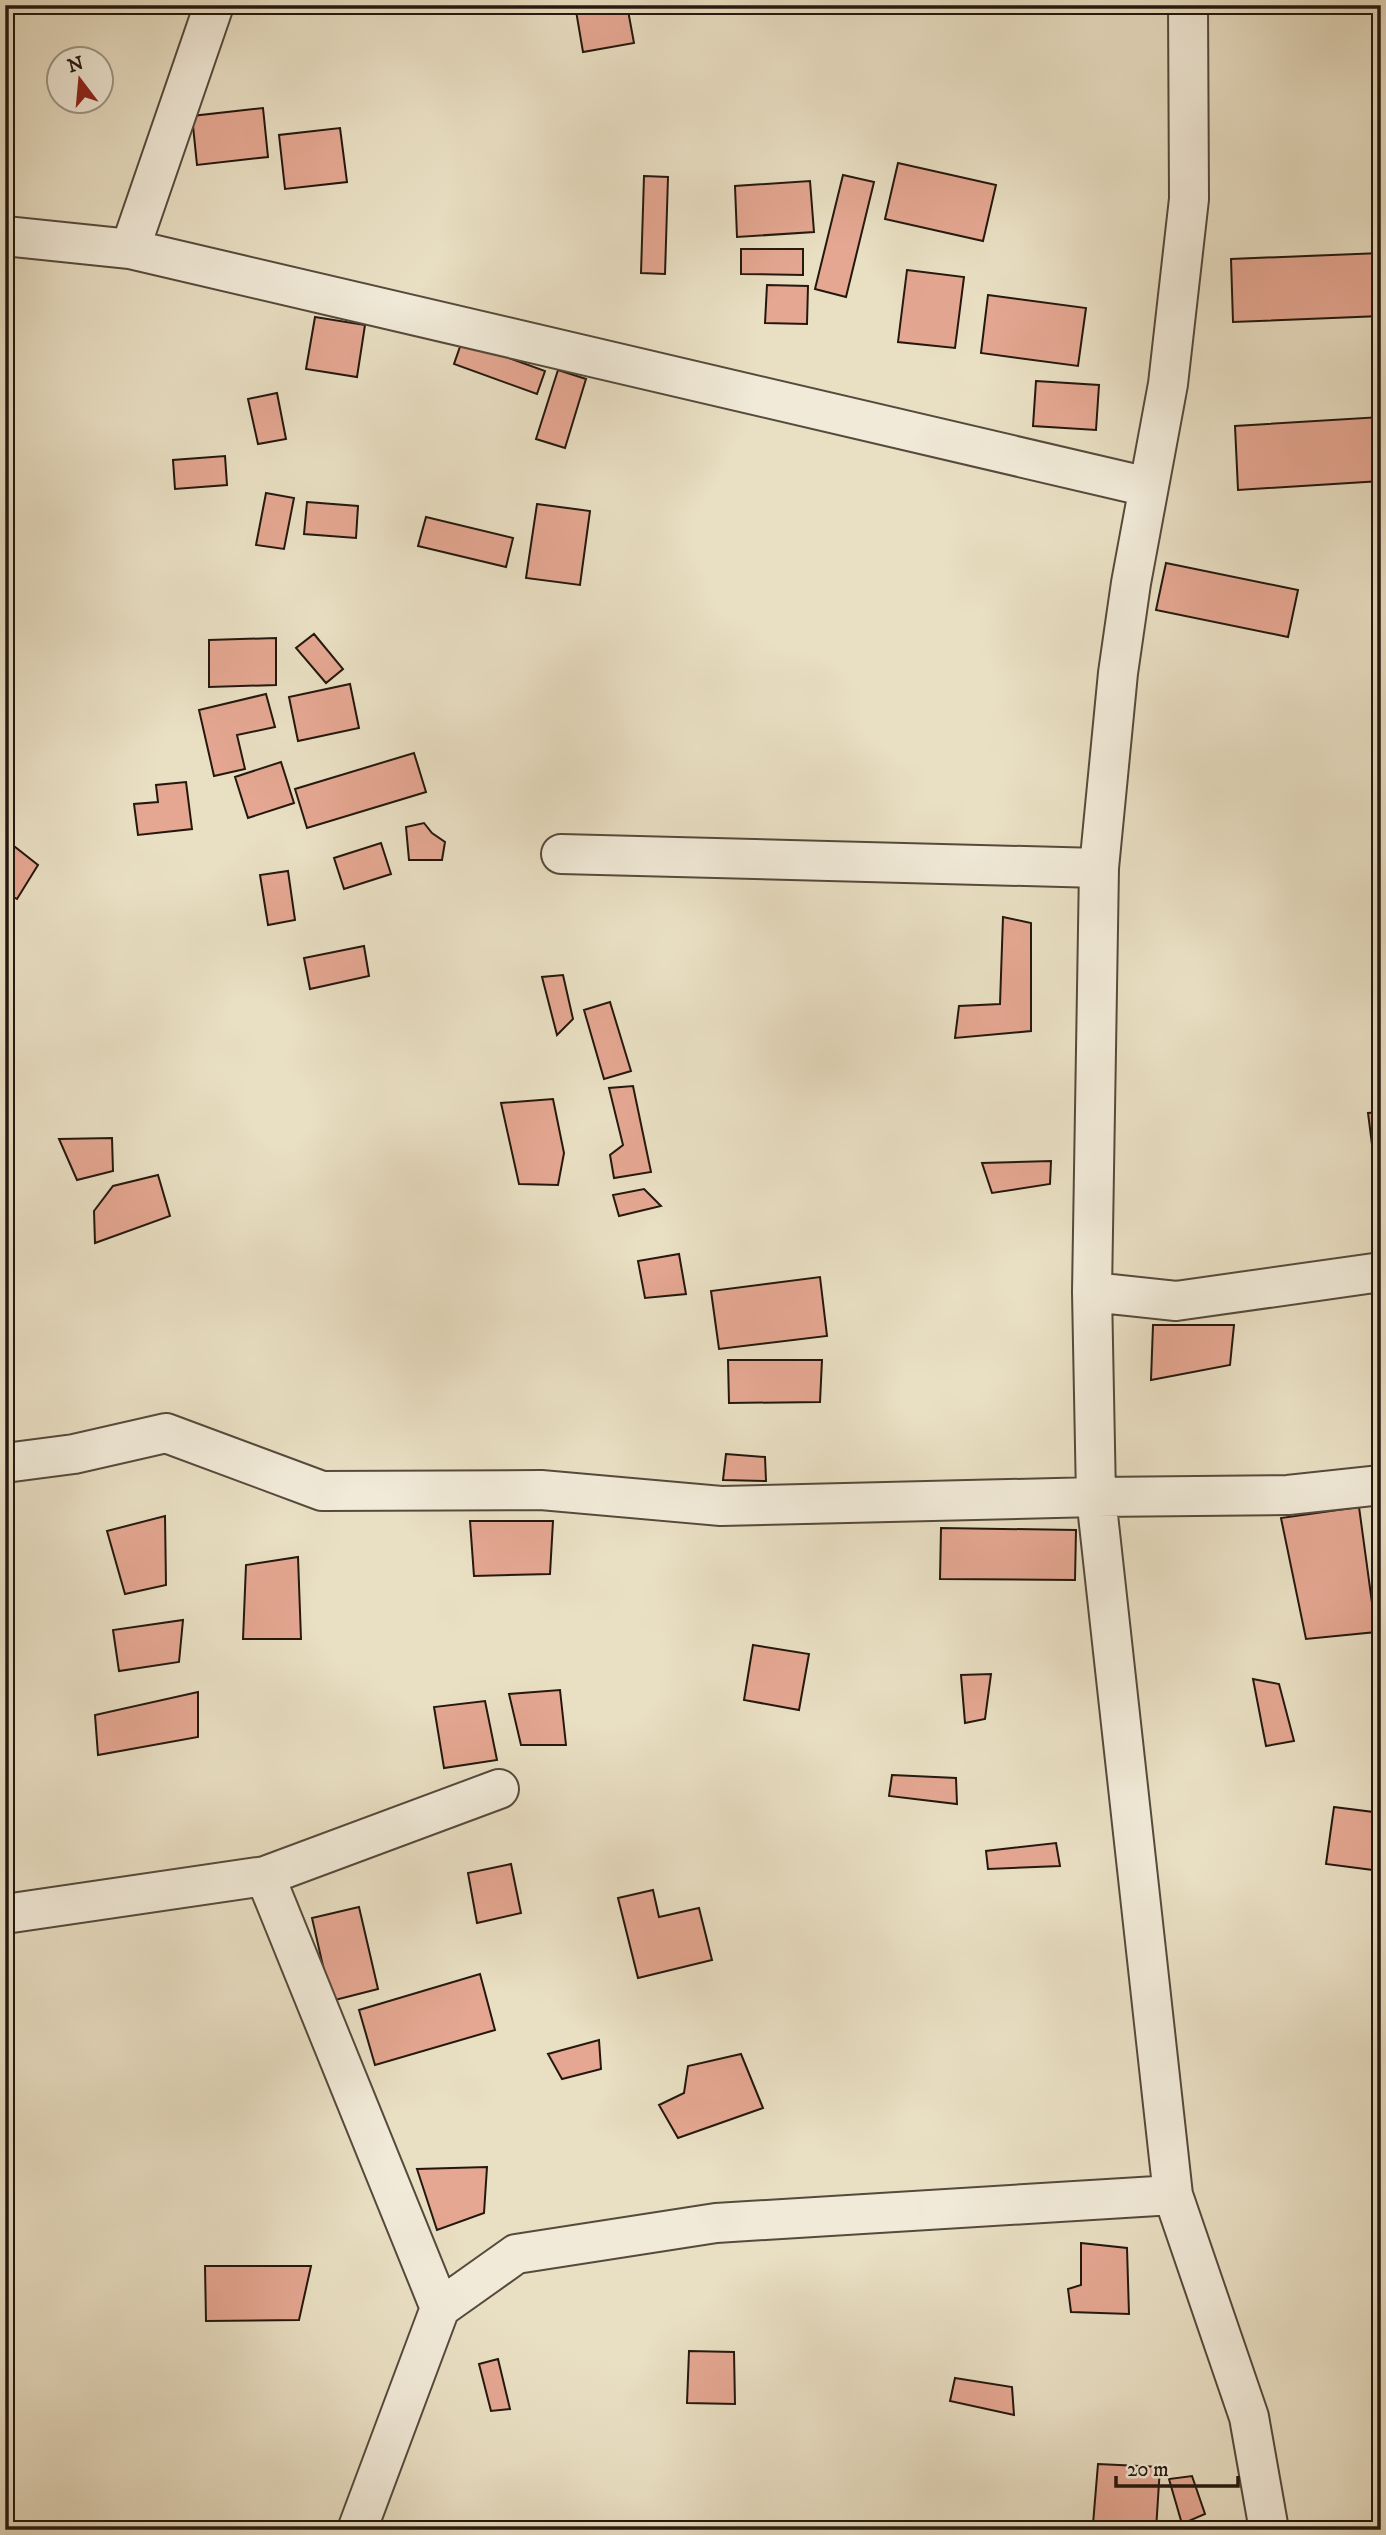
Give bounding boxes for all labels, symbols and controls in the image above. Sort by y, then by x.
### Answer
north arrow [46,46,116,116]
text: N [65,52,87,78]
scale bar [1116,2444,1239,2488]
text: 20 m [1127,2457,1169,2483]

